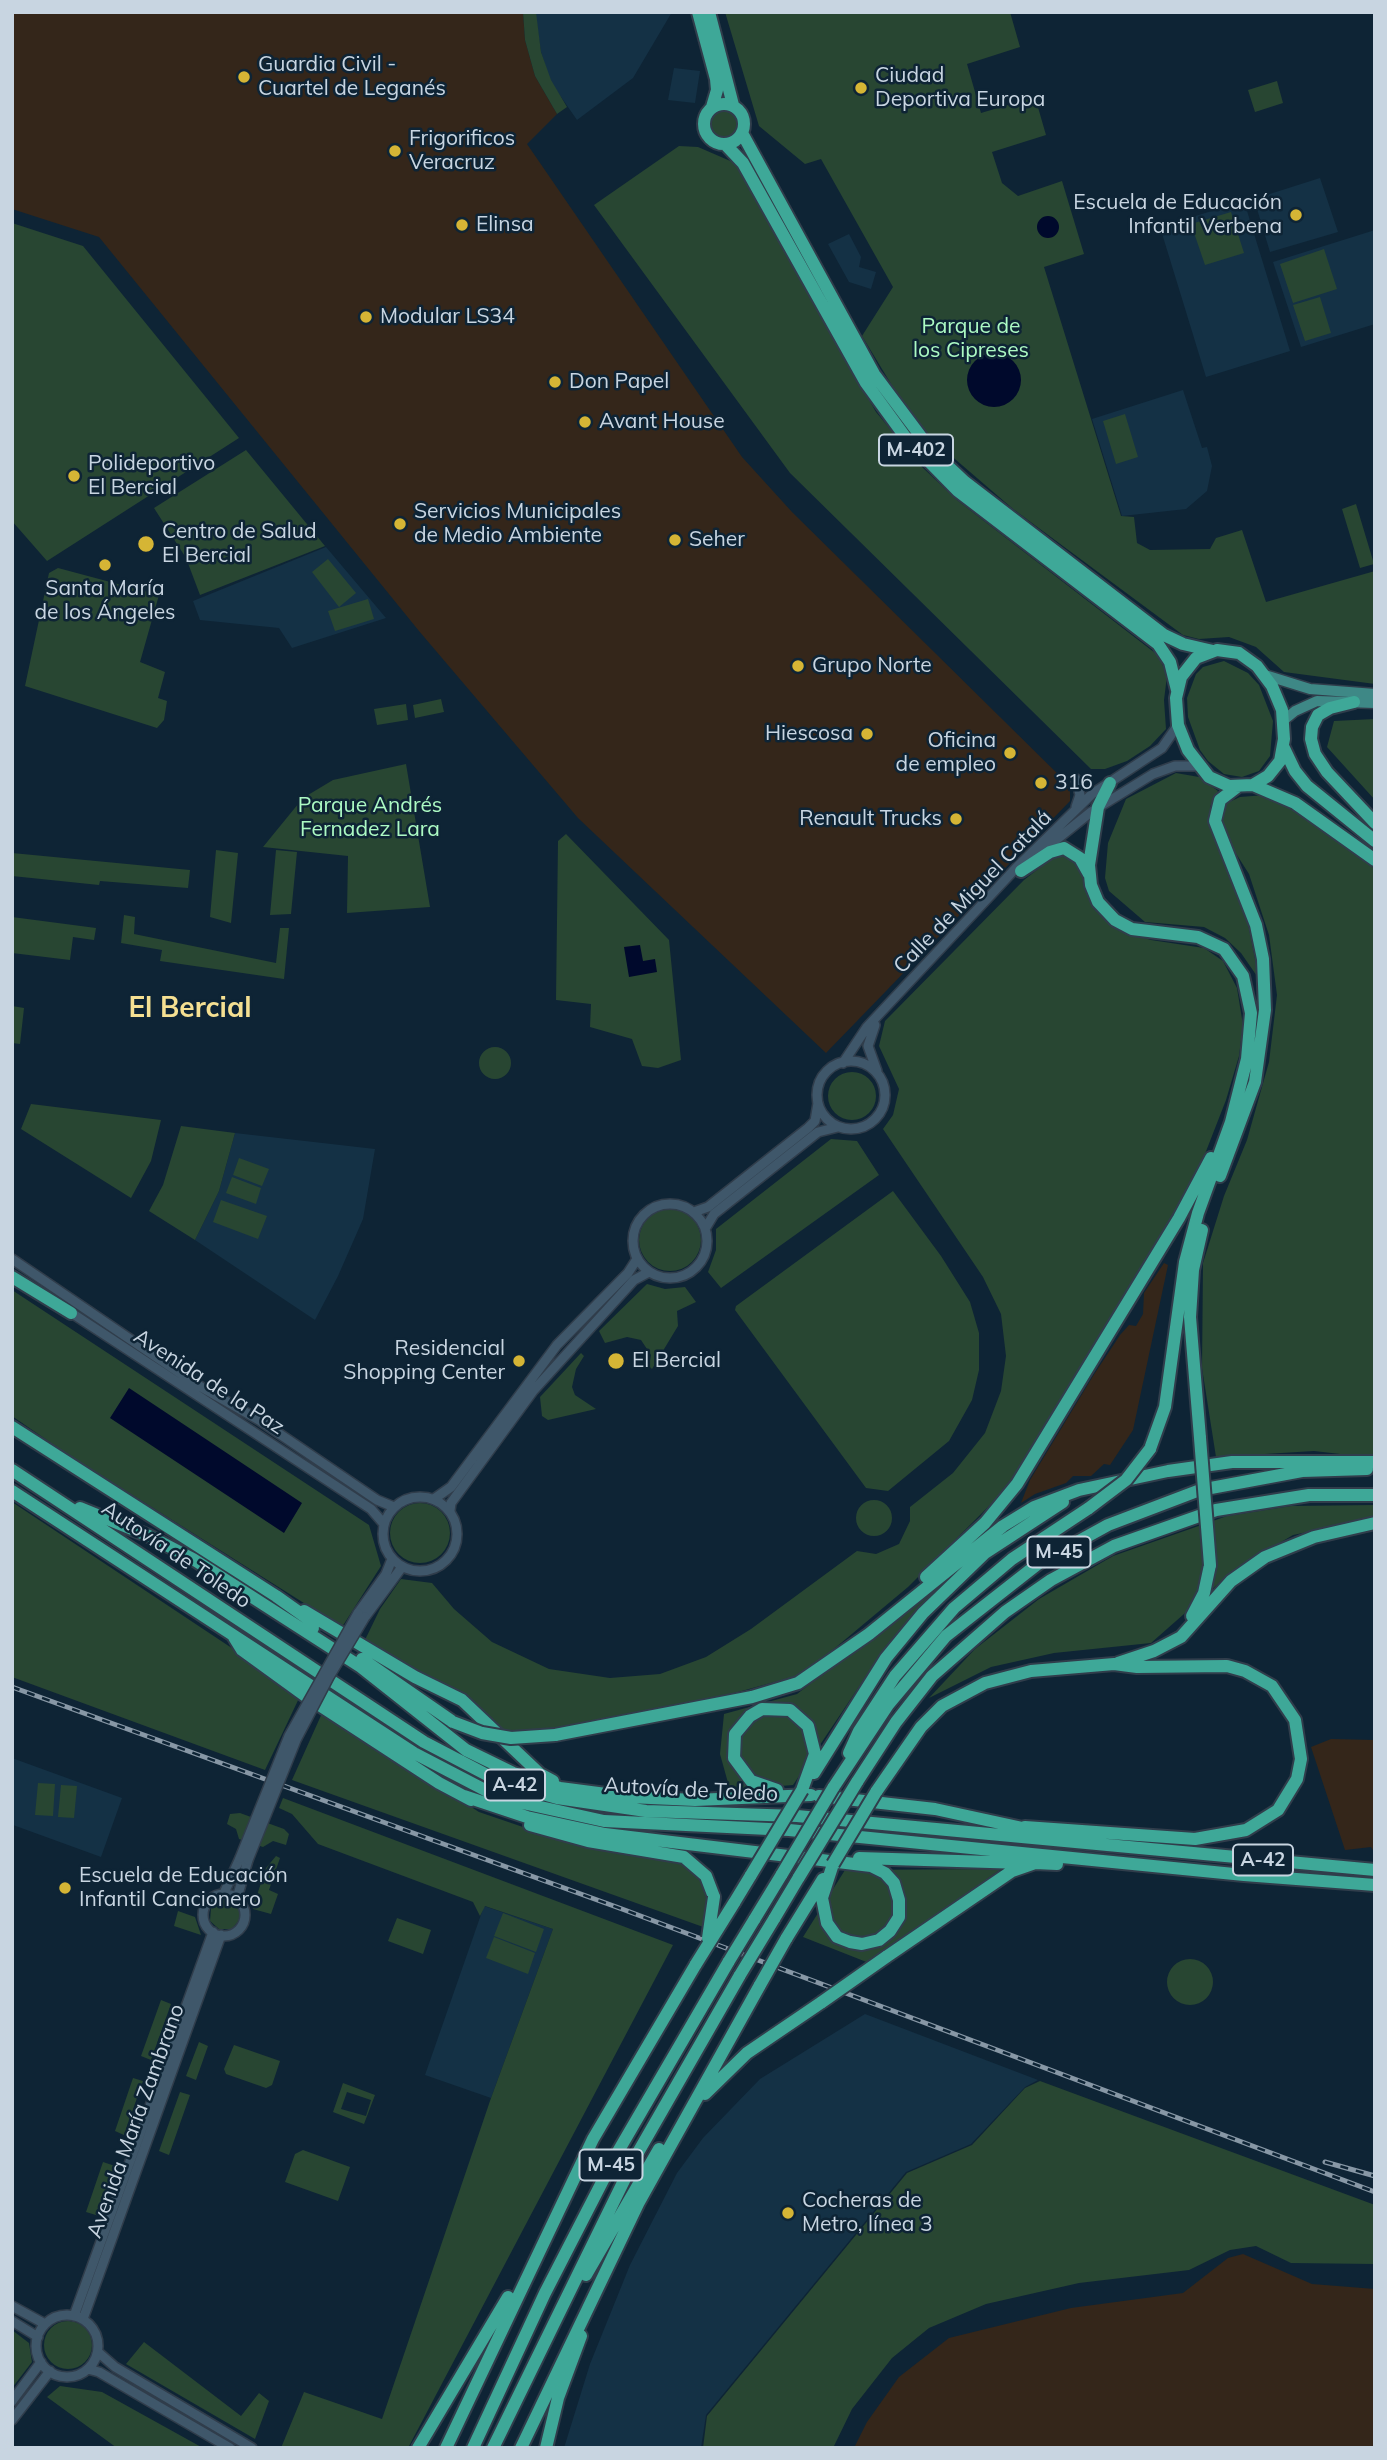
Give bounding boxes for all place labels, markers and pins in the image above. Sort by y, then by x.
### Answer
place label: Guardia Civil - Cuartel de Leganés [258,52,446,102]
place label: Ciudad Deportiva Europa [875,63,1045,113]
marker: Guardia Civil - Cuartel de Leganés [236,69,252,85]
marker: Ciudad Deportiva Europa [853,80,869,96]
place label: Frigorificos Veracruz [409,126,515,176]
marker: Frigorificos Veracruz [387,143,403,159]
place label: Escuela de Educación Infantil Verbena [1073,190,1282,240]
marker: Escuela de Educación Infantil Verbena [1288,207,1304,223]
place label: Elinsa [476,212,534,238]
marker: Elinsa [454,217,470,233]
place label: Modular LS34 [380,304,515,330]
marker: Modular LS34 [358,309,374,325]
place label: Don Papel [569,369,669,395]
marker: Don Papel [547,374,563,390]
place label: Avant House [599,409,725,435]
marker: Avant House [577,414,593,430]
place label: Polideportivo El Bercial [88,451,215,501]
marker: Polideportivo El Bercial [66,468,82,484]
place label: Servicios Municipales de Medio Ambiente [414,499,621,549]
marker: Servicios Municipales de Medio Ambiente [392,516,408,532]
place label: Centro de Salud El Bercial [162,519,317,569]
place label: Seher [689,527,745,553]
marker: Seher [667,532,683,548]
marker: Centro de Salud El Bercial [136,534,156,554]
marker: Santa María de los Ángeles [97,557,113,573]
place label: Santa María de los Ángeles [34,576,176,626]
place label: Grupo Norte [812,653,932,679]
marker: Grupo Norte [790,658,806,674]
place label: Hiescosa [765,721,853,747]
marker: Hiescosa [859,726,875,742]
place label: Oficina de empleo [896,728,996,778]
marker: Oficina de empleo [1002,745,1018,761]
place label: 316 [1055,770,1093,796]
marker: 316 [1033,775,1049,791]
place label: Renault Trucks [799,806,942,832]
marker: Renault Trucks [948,811,964,827]
place label: Residencial Shopping Center [343,1336,505,1386]
place label: El Bercial [632,1348,721,1374]
marker: El Bercial [606,1351,626,1371]
marker: Residencial Shopping Center [511,1353,527,1369]
place label: Escuela de Educación Infantil Cancionero [79,1863,288,1913]
marker: Escuela de Educación Infantil Cancionero [57,1880,73,1896]
place label: Cocheras de Metro, línea 3 [802,2188,932,2238]
marker: Cocheras de Metro, línea 3 [780,2205,796,2221]

